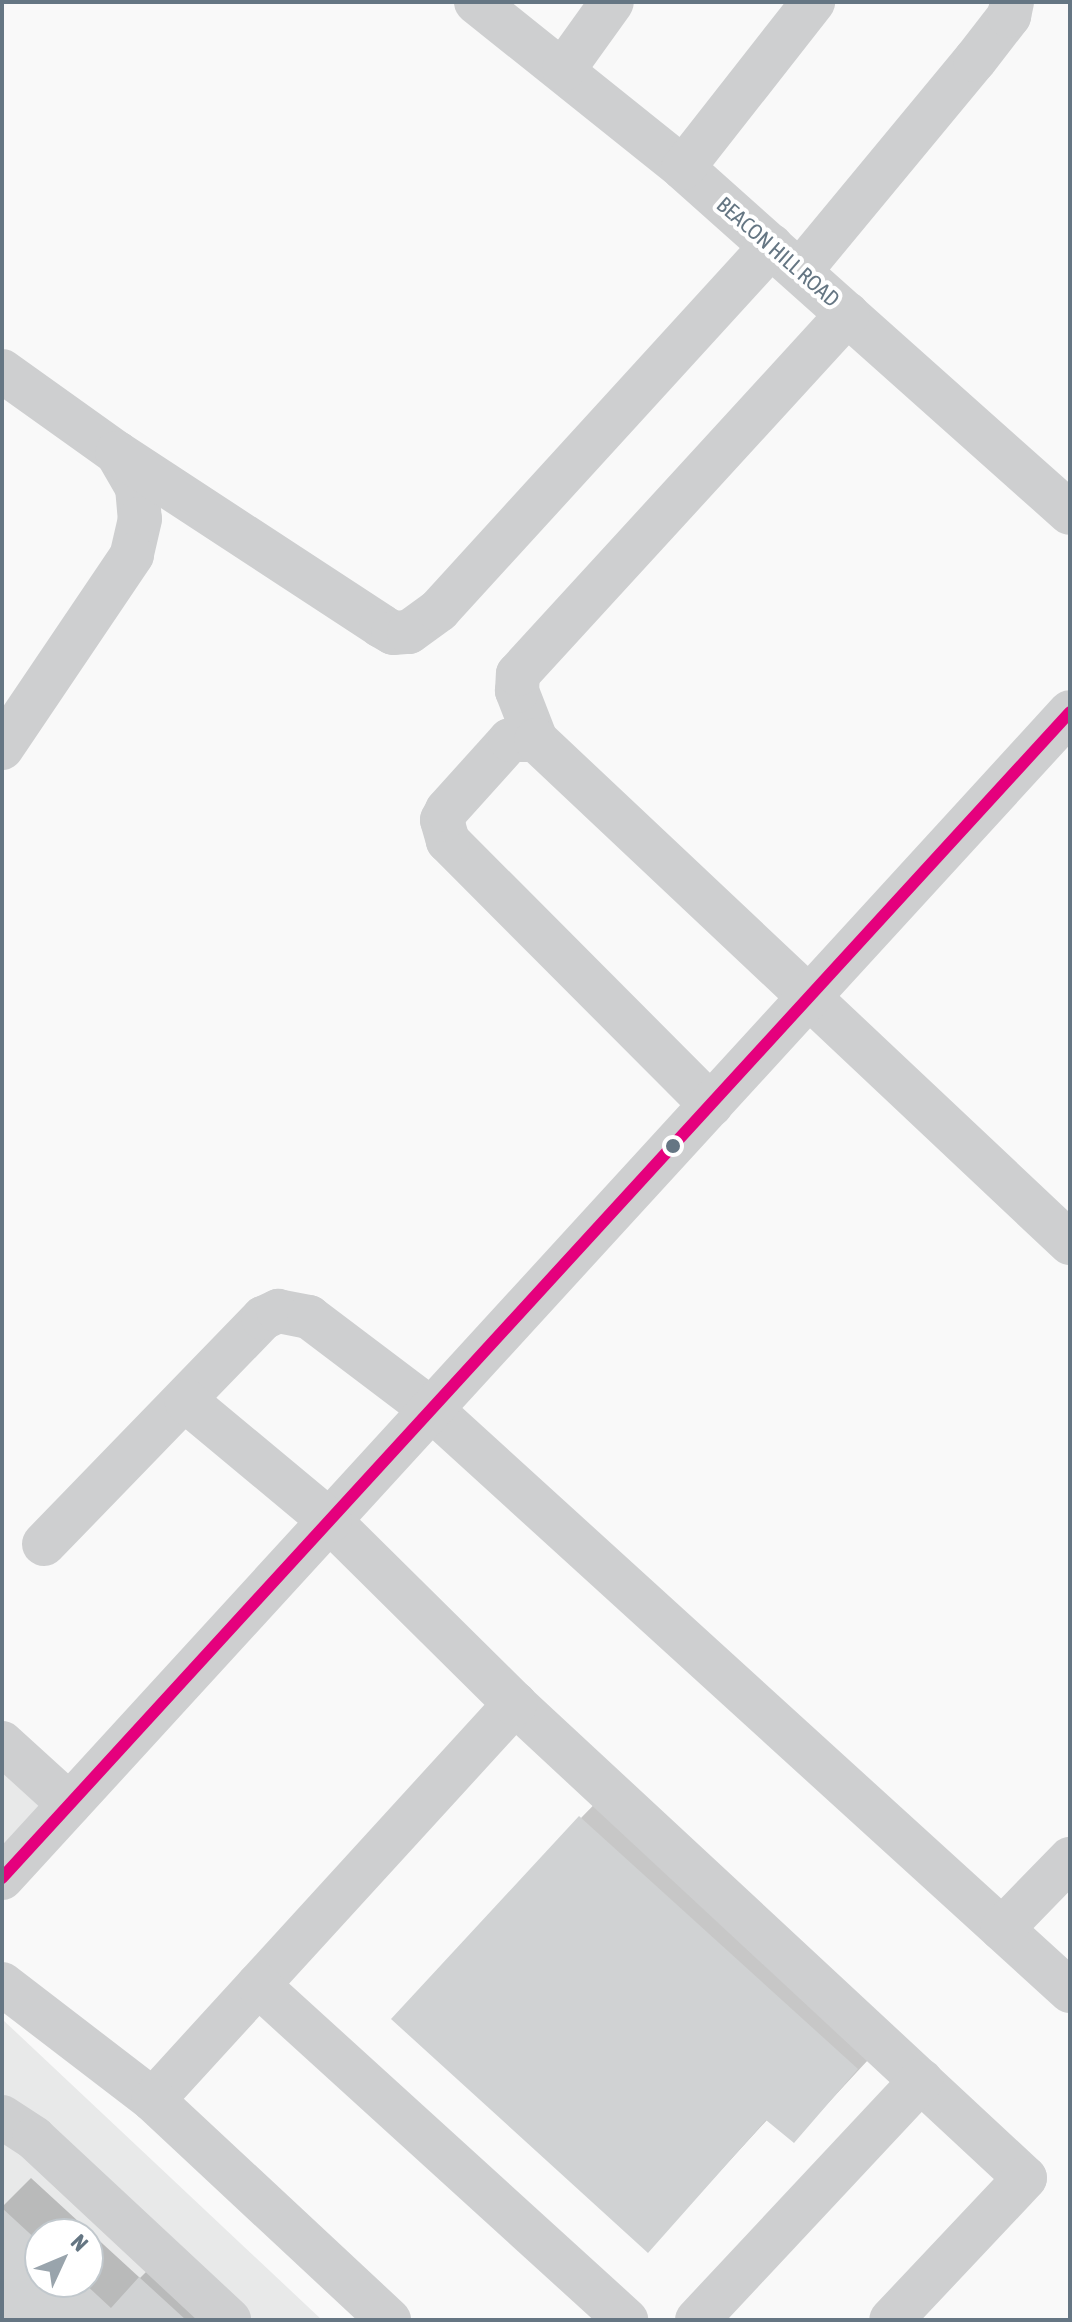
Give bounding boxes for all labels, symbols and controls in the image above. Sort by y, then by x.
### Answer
street label: BEACON HILL ROAD [711,192,845,312]
unlabelled marker [665,1138,681,1154]
north arrow [24,2218,104,2298]
text: N [66,2229,94,2256]

